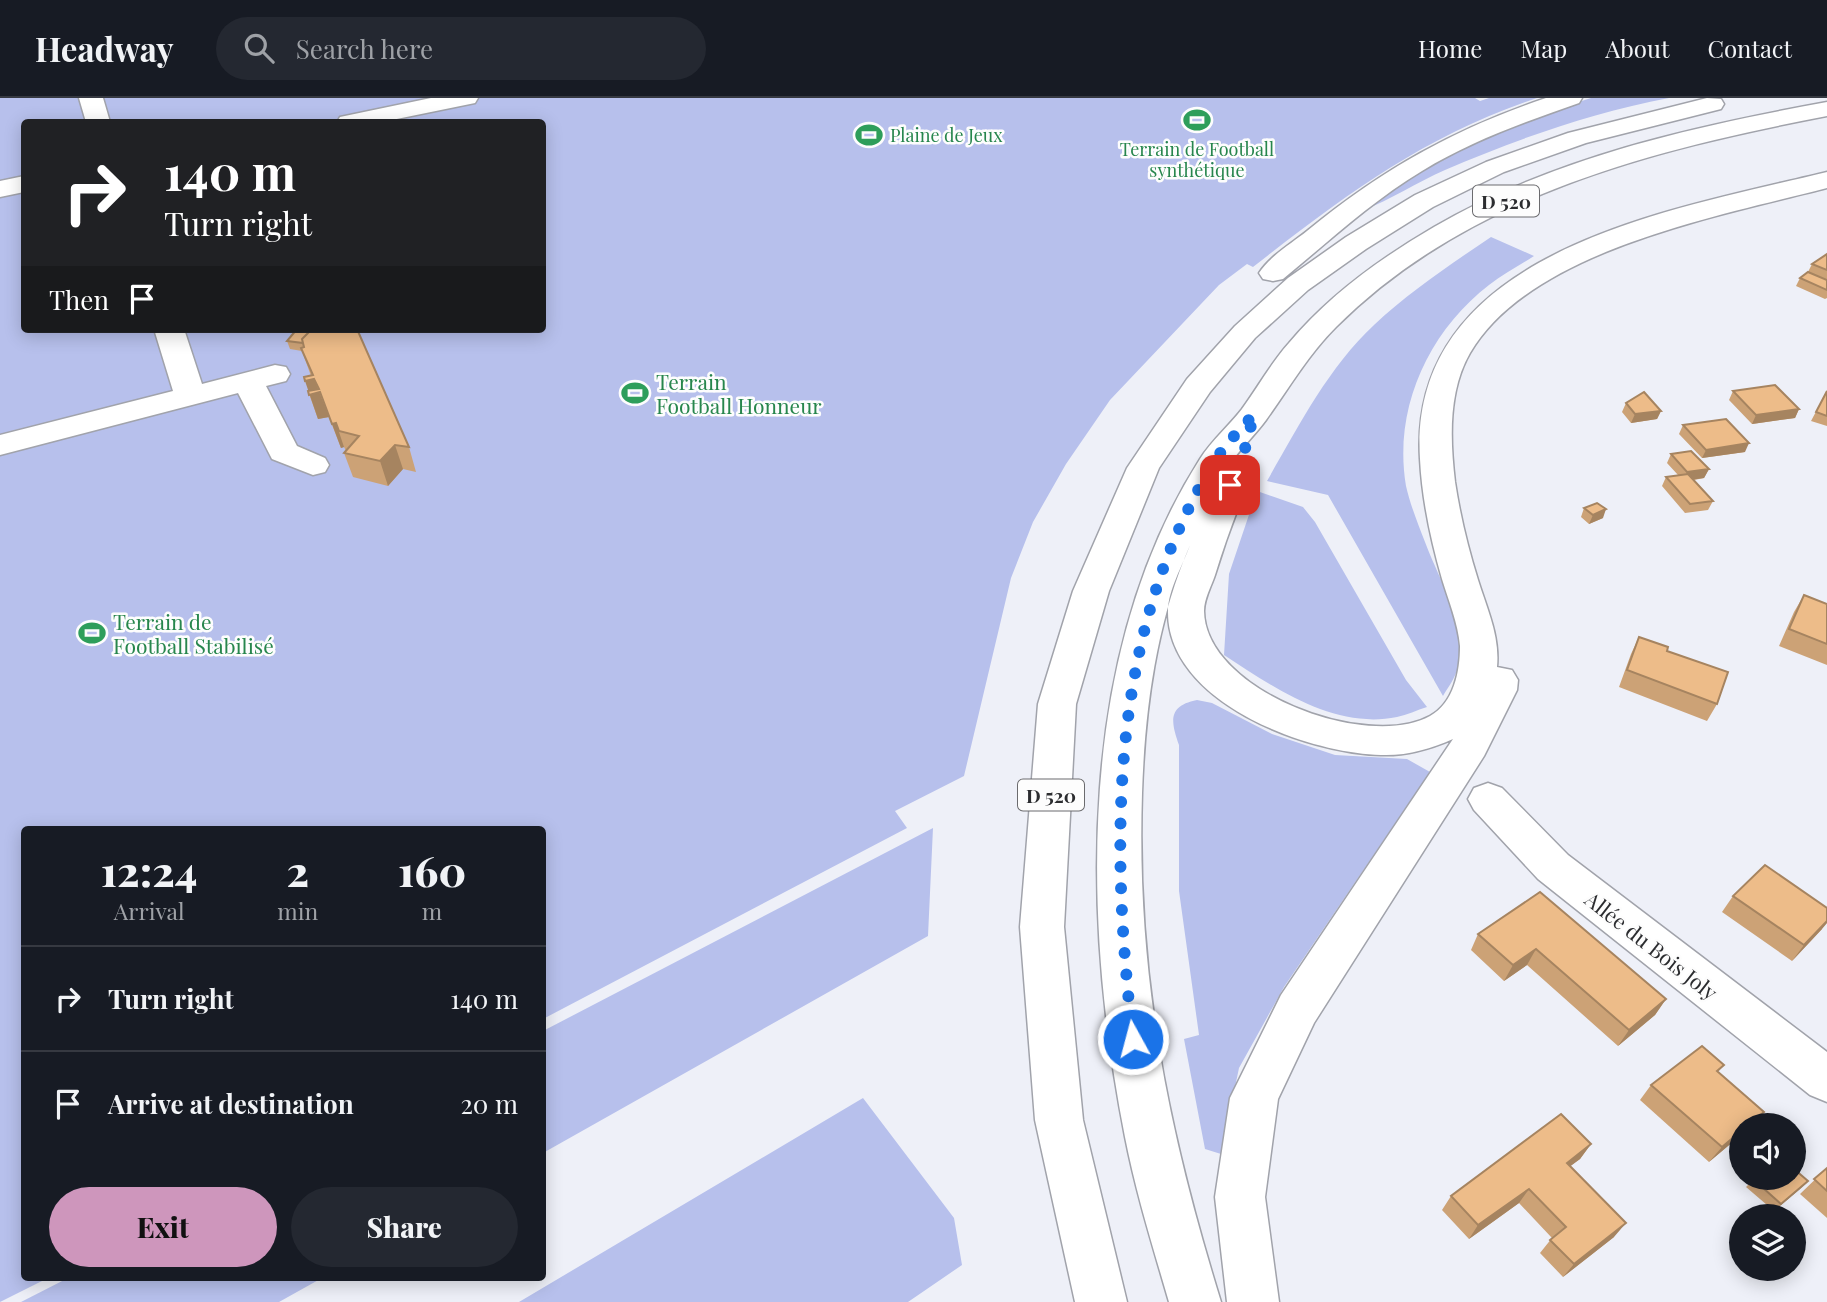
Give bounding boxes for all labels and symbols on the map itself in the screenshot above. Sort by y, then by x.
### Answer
sports icon: Terrain de Football synthétique [1182,105,1212,135]
sports icon: Plaine de Jeux [854,120,884,150]
place label: Plaine de Jeux [890,123,1003,147]
place label: Terrain de Football synthétique [1120,137,1274,182]
road number: D 520 [1473,186,1539,216]
place label: Terrain Football Honneur [656,367,822,419]
sports icon: Terrain Football Honneur [620,378,650,408]
pin [1200,455,1260,515]
place label: Terrain de Football Stabilisé [113,607,274,659]
sports icon: Terrain de Football Stabilisé [77,618,107,648]
road number: D 520 [1018,780,1084,810]
street label: Allée du Bois Joly [1579,884,1724,1006]
position arrow [1096,1002,1170,1076]

